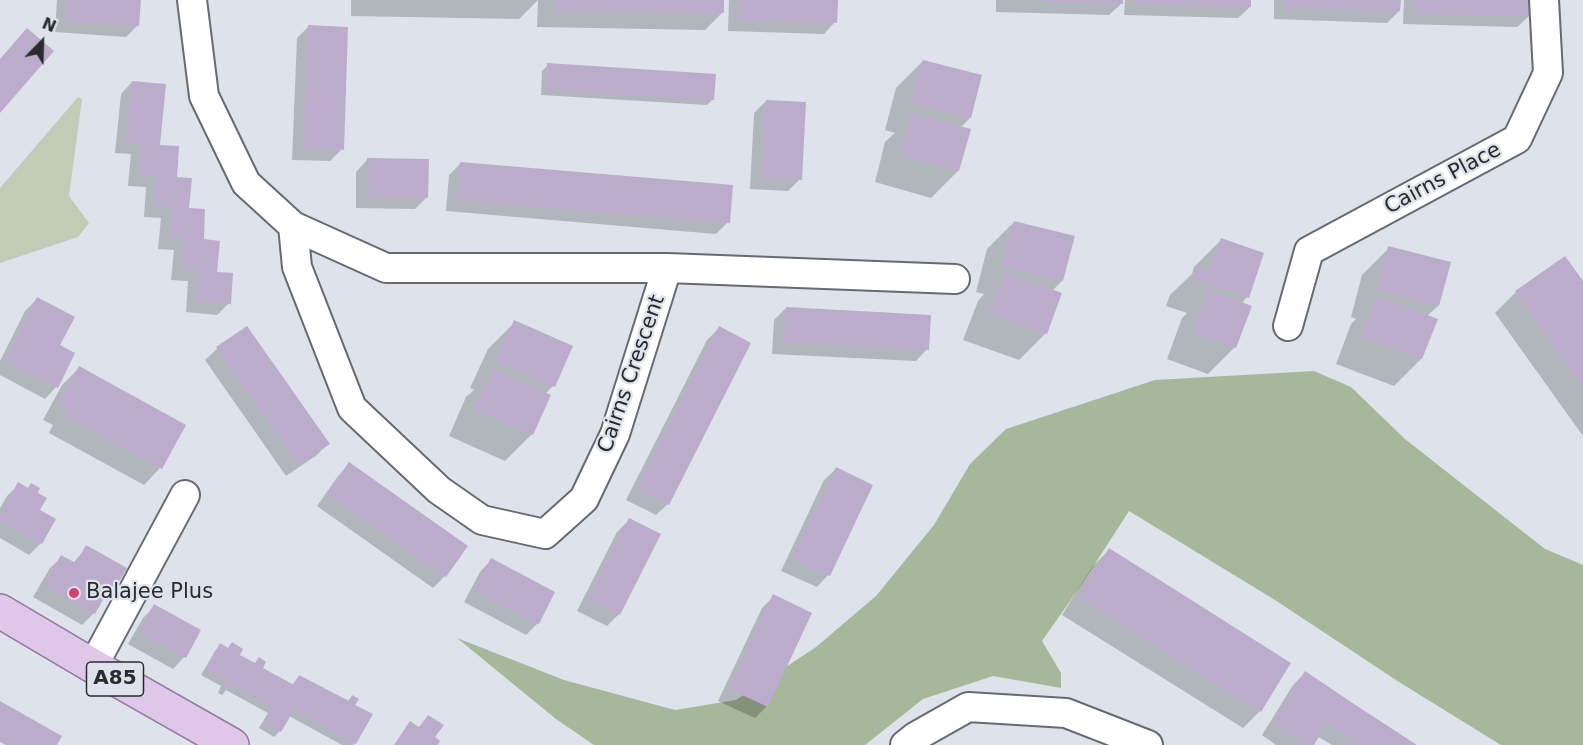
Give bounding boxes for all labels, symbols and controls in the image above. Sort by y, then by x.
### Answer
north arrow [12,12,72,72]
text: N [39,14,59,36]
street label: Cairns Place [1380,138,1506,220]
street label: Cairns Crescent [593,292,671,456]
place label: Balajee Plus [86,580,213,606]
marker: Balajee Plus [67,586,81,600]
road number: A85 [86,662,144,696]

